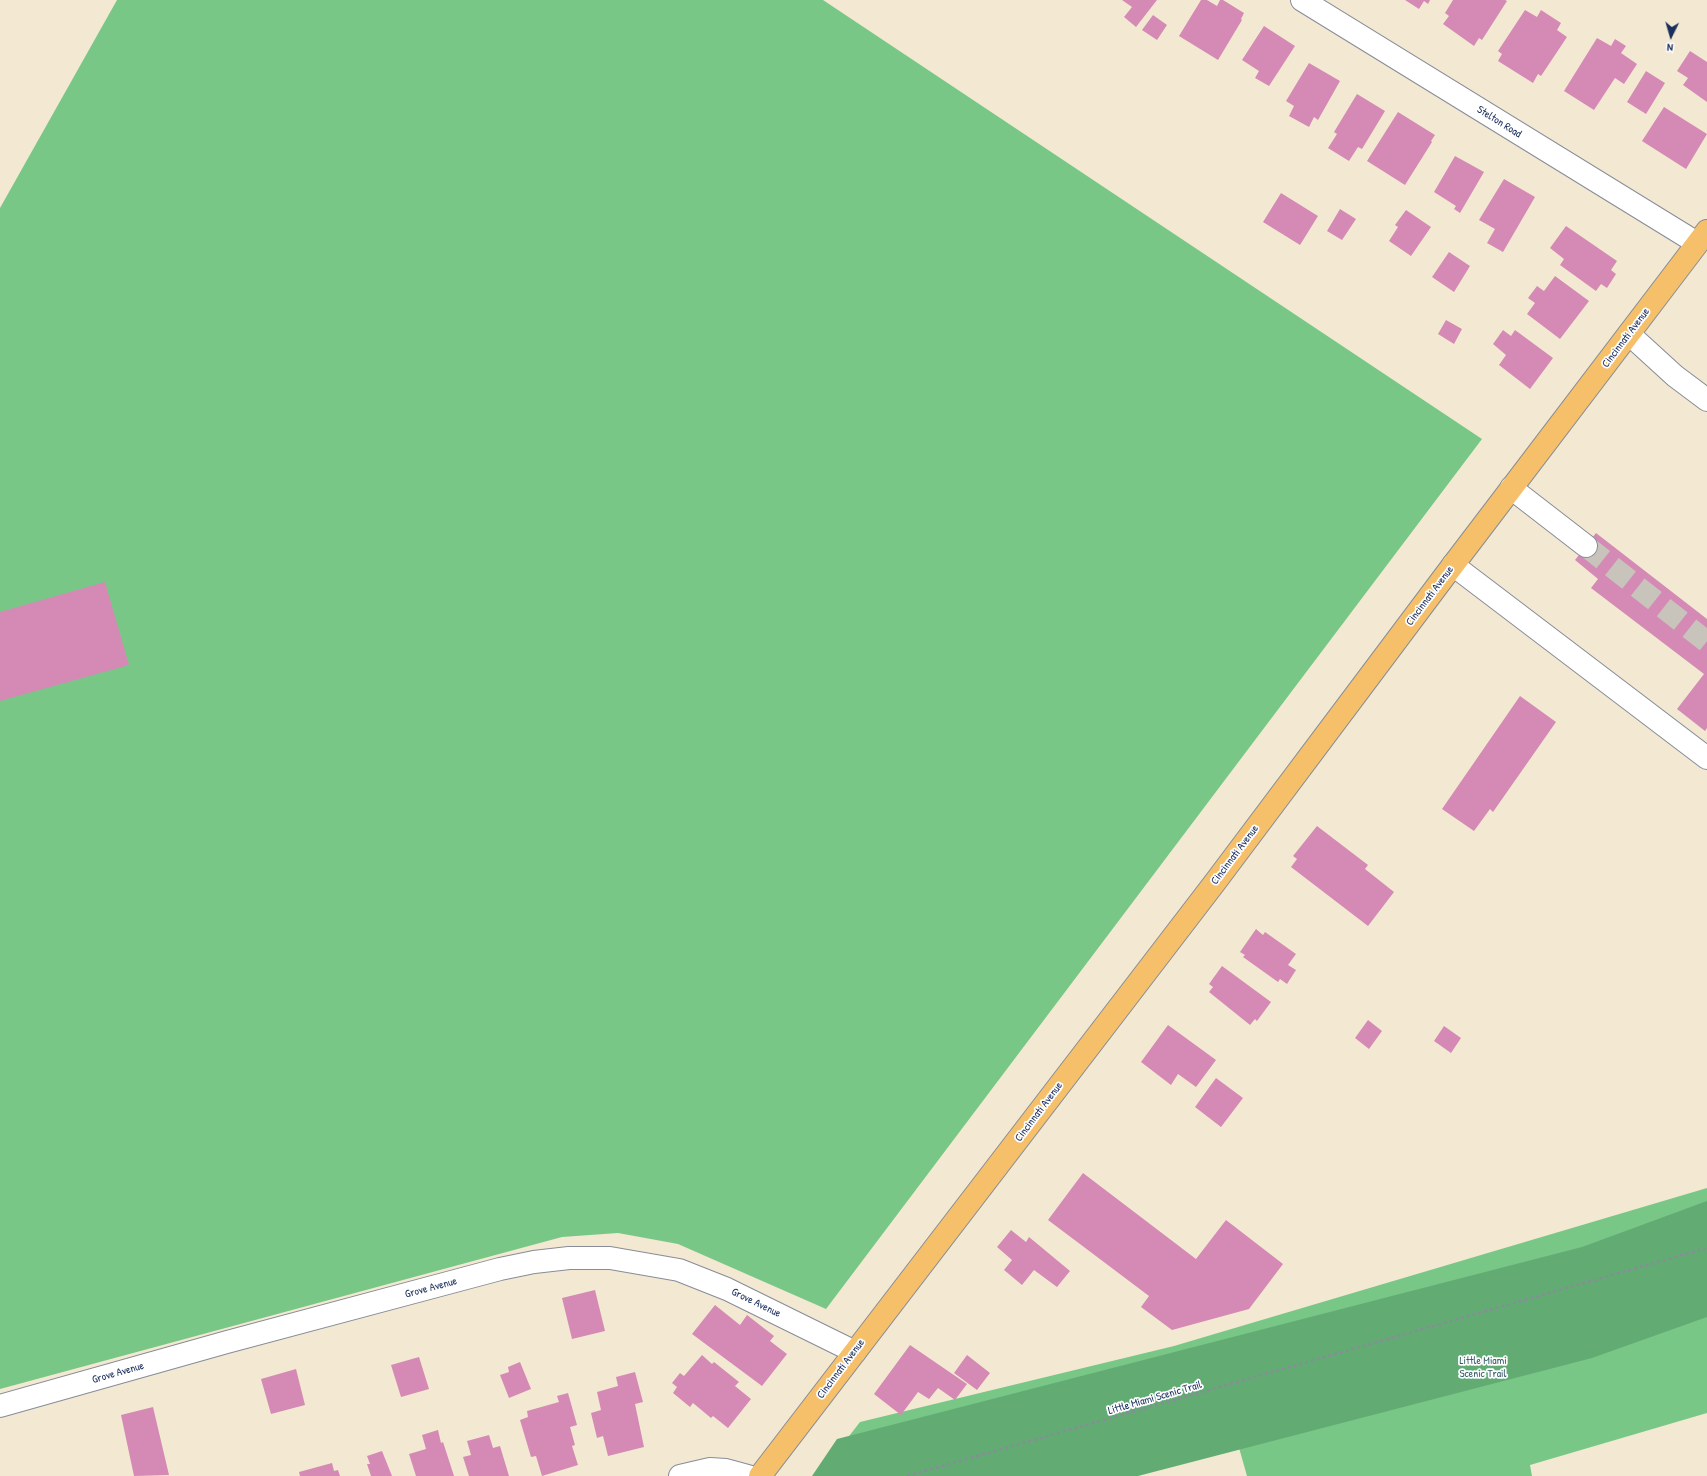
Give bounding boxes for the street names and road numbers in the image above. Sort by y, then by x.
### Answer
street label: Stelton Road [1474,103,1524,141]
street label: Cincinnati Avenue [1599,306,1653,370]
street label: Cincinnati Avenue [1403,564,1457,628]
street label: Cincinnati Avenue [1208,823,1262,887]
street label: Cincinnati Avenue [1012,1080,1066,1144]
street label: Grove Avenue [404,1275,458,1301]
street label: Grove Avenue [729,1285,783,1321]
street label: Cincinnati Avenue [814,1337,868,1401]
street label: Grove Avenue [91,1359,145,1387]
street label: Little Miami Scenic Trail [1107,1378,1203,1418]

